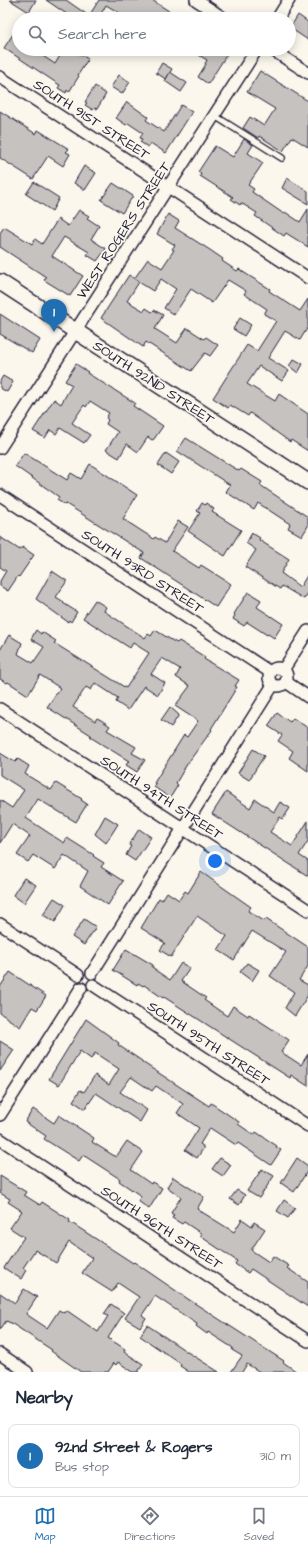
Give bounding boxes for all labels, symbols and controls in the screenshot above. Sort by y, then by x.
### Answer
search box [12,12,296,56]
icon: search [26,23,48,45]
text: Search here [58,24,147,45]
street label: SOUTH 91ST STREET [29,75,154,165]
street label: WEST ROGERS STREET [72,158,176,303]
pin: 1 [41,299,67,332]
street label: SOUTH 92ND STREET [89,336,218,430]
street label: SOUTH 93RD STREET [78,525,208,619]
street label: SOUTH 94TH STREET [96,751,227,845]
your location [205,851,225,871]
street label: SOUTH 95TH STREET [143,997,274,1091]
street label: SOUTH 96TH STREET [97,1181,227,1275]
text: Nearby [16,1386,73,1410]
text: 92nd Street & Rogers [55,1437,212,1458]
text: 1 [29,1447,31,1465]
text: 310 m [259,1447,291,1465]
text: Bus stop [55,1458,109,1476]
tab: Map [34,1505,56,1544]
tab: Directions [124,1505,176,1544]
tab: Saved [244,1505,274,1544]

